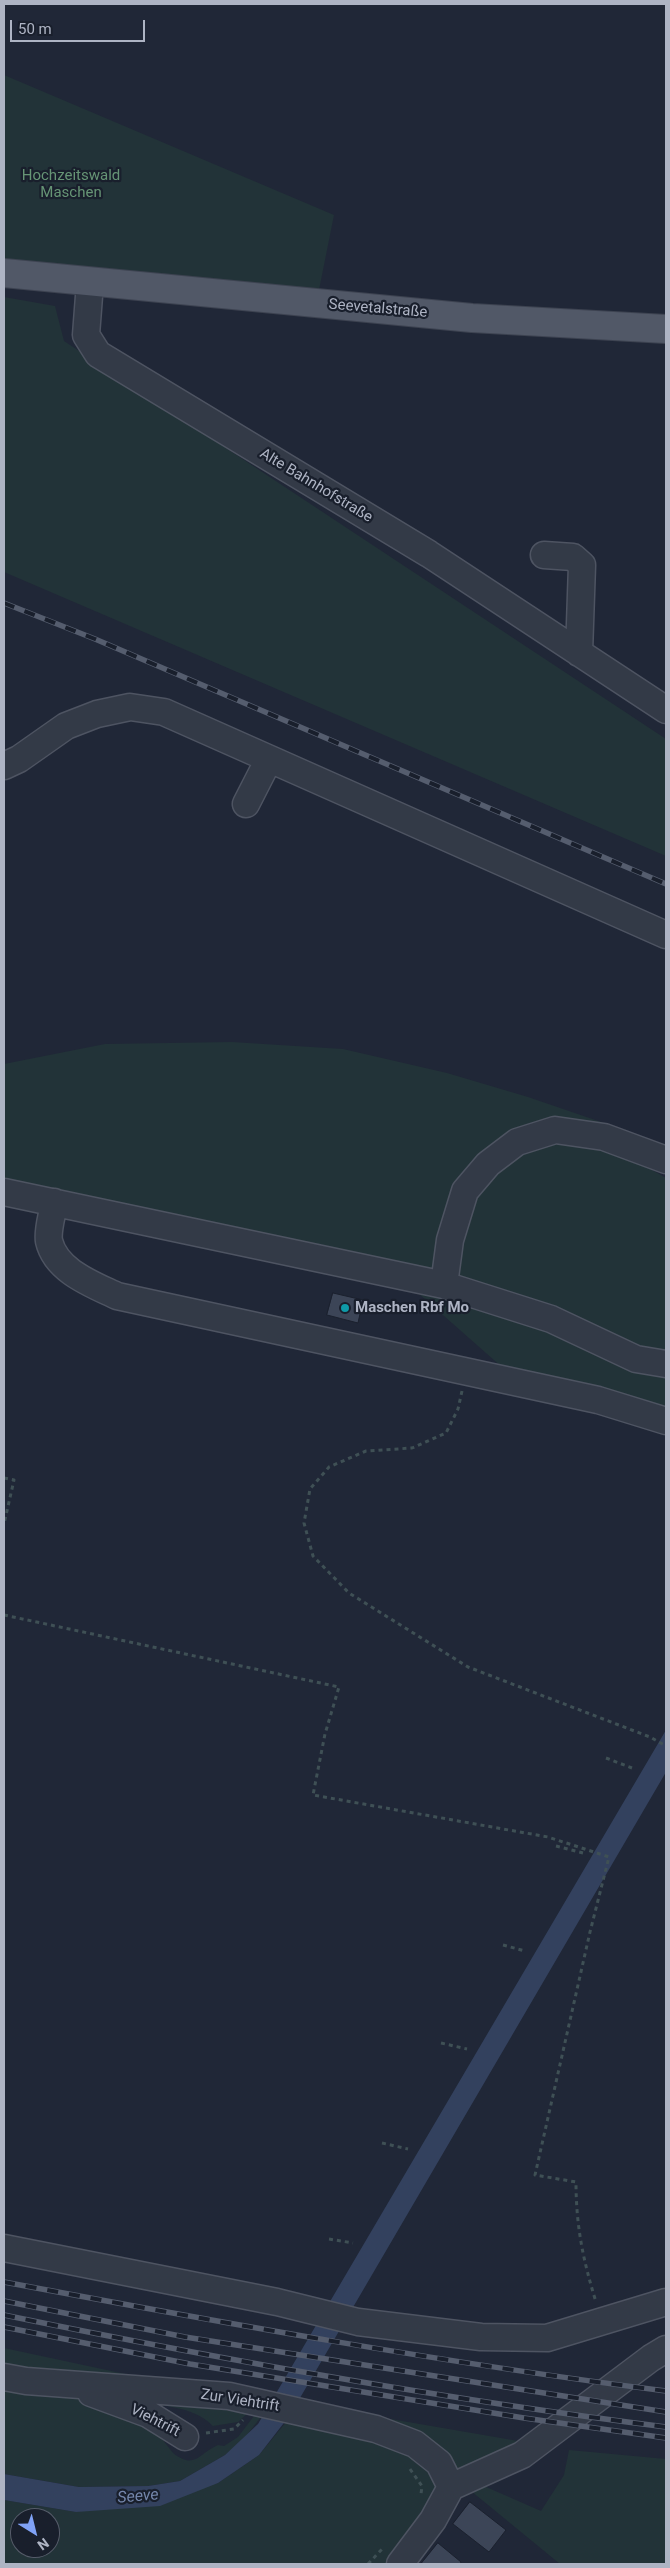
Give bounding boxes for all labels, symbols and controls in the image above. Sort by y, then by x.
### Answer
scale bar [12,10,148,42]
text: 50 m [18,20,52,38]
park label: Hochzeitswald Maschen [22,167,120,202]
street label: Seevetalstraße [328,296,428,322]
street label: Alte Bahnhofstraße [256,445,376,527]
place label: Maschen Rbf Mo [355,1299,469,1317]
marker: Maschen Rbf Mo [339,1302,351,1314]
street label: Zur Viehtrift [200,2386,280,2416]
street label: Viehtrift [127,2401,183,2441]
water label: Seeve [117,2486,159,2508]
north arrow [10,2508,60,2558]
text: N [35,2535,52,2554]

